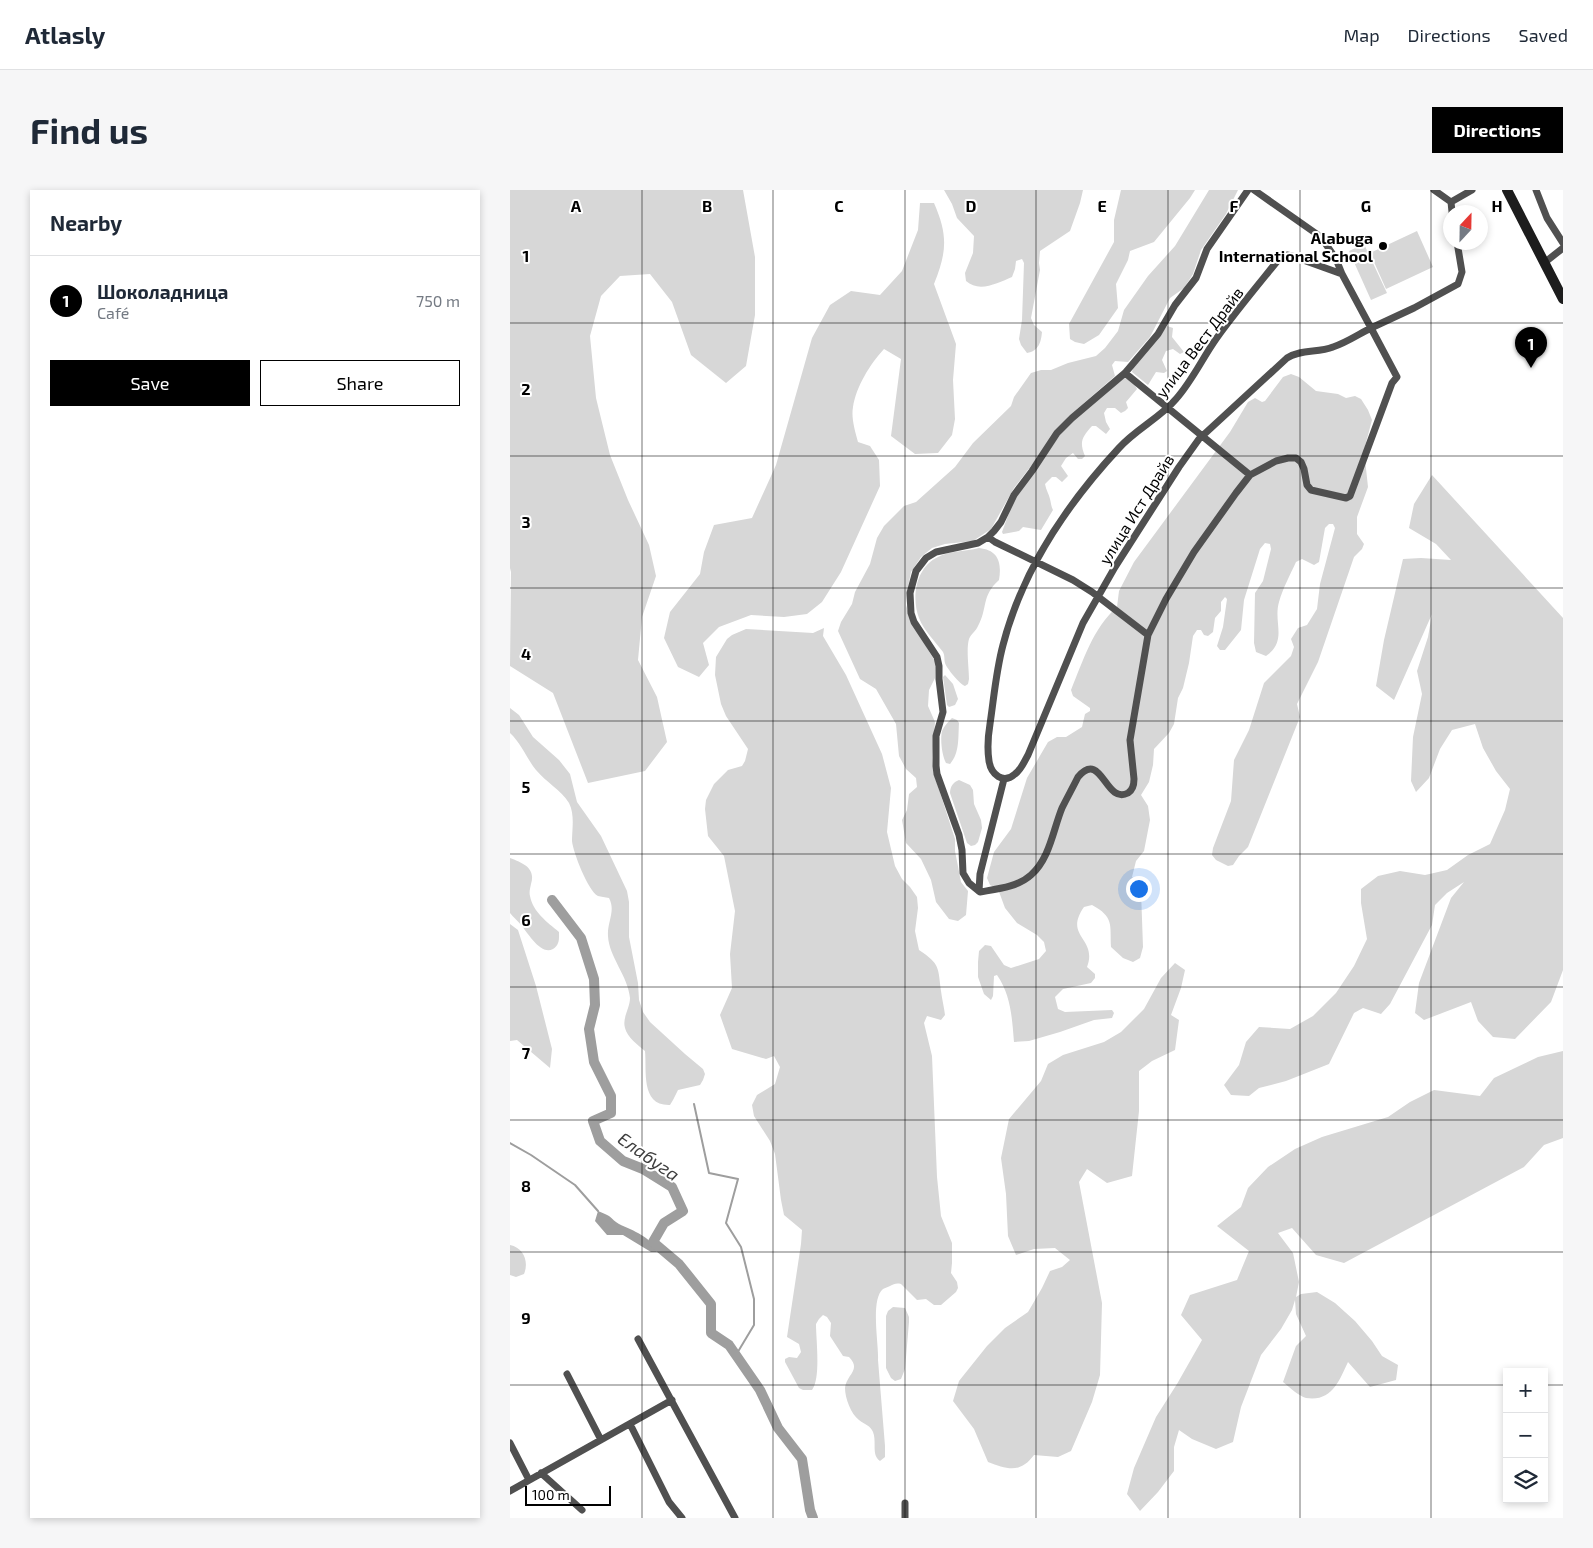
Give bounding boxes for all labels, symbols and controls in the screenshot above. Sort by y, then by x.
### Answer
text: Atlasly [25,20,105,49]
text: Map [1343,24,1380,46]
text: Directions [1408,24,1491,46]
text: Saved [1519,24,1568,46]
button: Directions [1432,107,1563,153]
text: Find us [30,109,148,151]
text: A [571,196,582,215]
text: B [702,196,712,215]
text: C [834,196,844,215]
text: D [966,196,977,215]
text: E [1097,196,1107,215]
text: F [1230,196,1239,215]
text: G [1361,196,1371,215]
text: H [1491,196,1503,215]
north arrow [1443,205,1488,250]
text: Nearby [50,210,122,235]
place label: Alabuga International School [1219,228,1374,265]
marker: Alabuga International School [1377,240,1389,252]
text: 1 [523,246,529,265]
text: Шоколадница [97,280,228,303]
street label: улица Вест Драйв [1151,283,1248,402]
text: 1 [63,291,69,310]
text: 750 m [416,291,460,310]
text: Café [97,303,129,322]
pin: 1 [1515,327,1547,368]
button: Save [50,360,250,406]
button: Share [260,360,460,406]
text: 2 [521,379,531,398]
street label: улица Ист Драйв [1095,450,1178,568]
text: 3 [521,512,531,531]
text: 4 [521,644,531,663]
text: 5 [522,777,531,796]
your location [1126,876,1152,902]
text: 6 [521,910,531,929]
text: 7 [522,1043,531,1062]
water label: Елабуга [614,1127,684,1185]
text: 8 [521,1176,531,1195]
text: 9 [521,1308,531,1327]
map controls [1503,1368,1548,1503]
button: + [1503,1368,1548,1413]
button: − [1503,1413,1548,1458]
button: layers [1503,1458,1548,1503]
scale bar [525,1483,611,1506]
text: 100 m [532,1486,570,1503]

